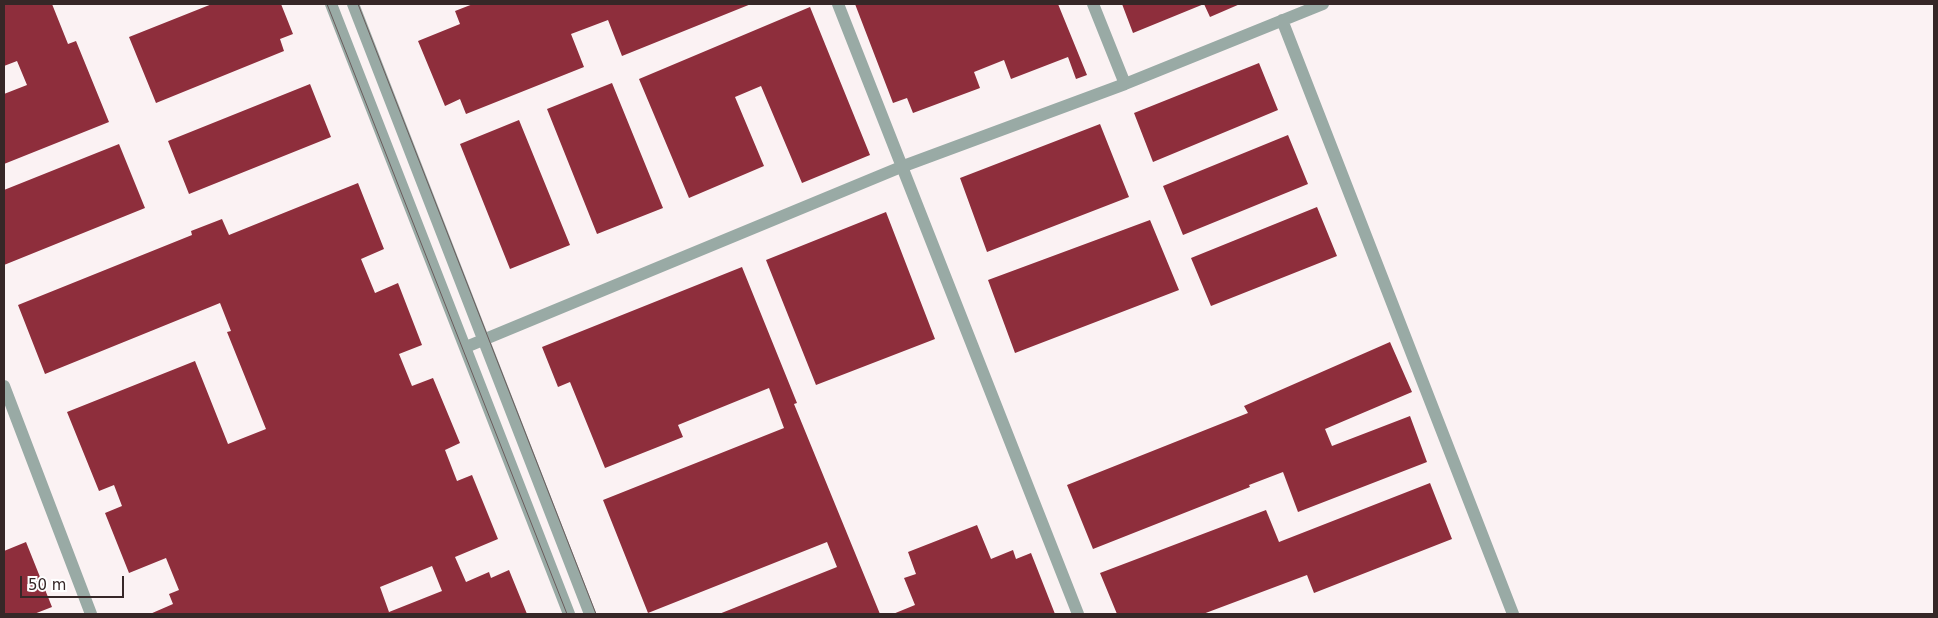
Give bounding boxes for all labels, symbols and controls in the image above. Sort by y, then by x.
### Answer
scale bar [22,566,126,598]
text: 50 m [28,576,66,594]

